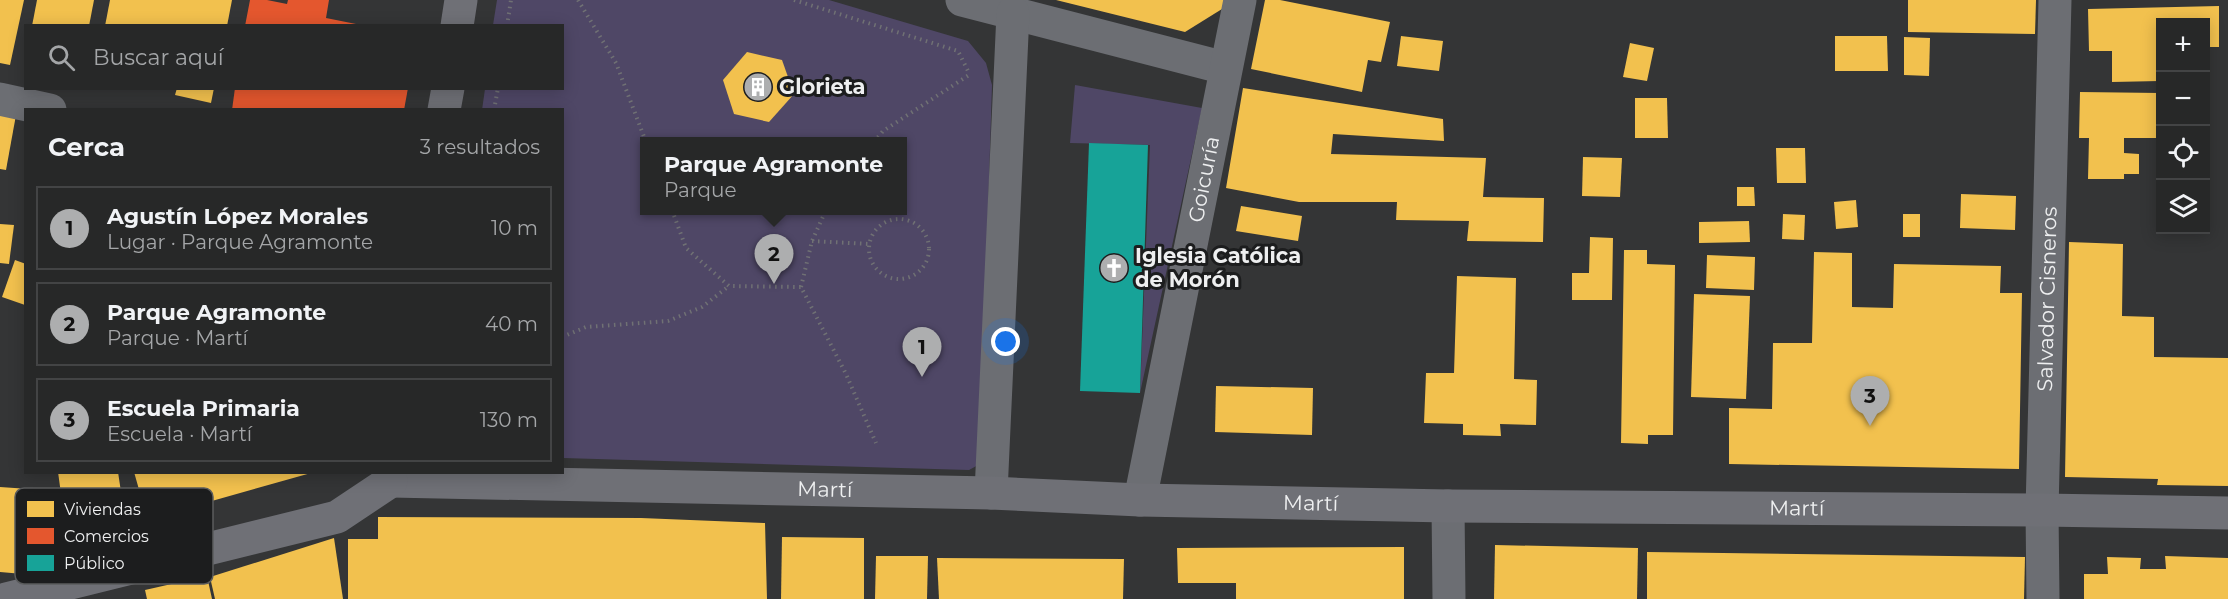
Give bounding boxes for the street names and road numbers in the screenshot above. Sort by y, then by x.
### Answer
street label: Goicuría [1183,134,1224,225]
street label: Salvador Cisneros [2032,206,2062,392]
street label: Martí [797,476,854,502]
street label: Martí [1283,490,1340,516]
street label: Martí [1769,495,1826,521]

